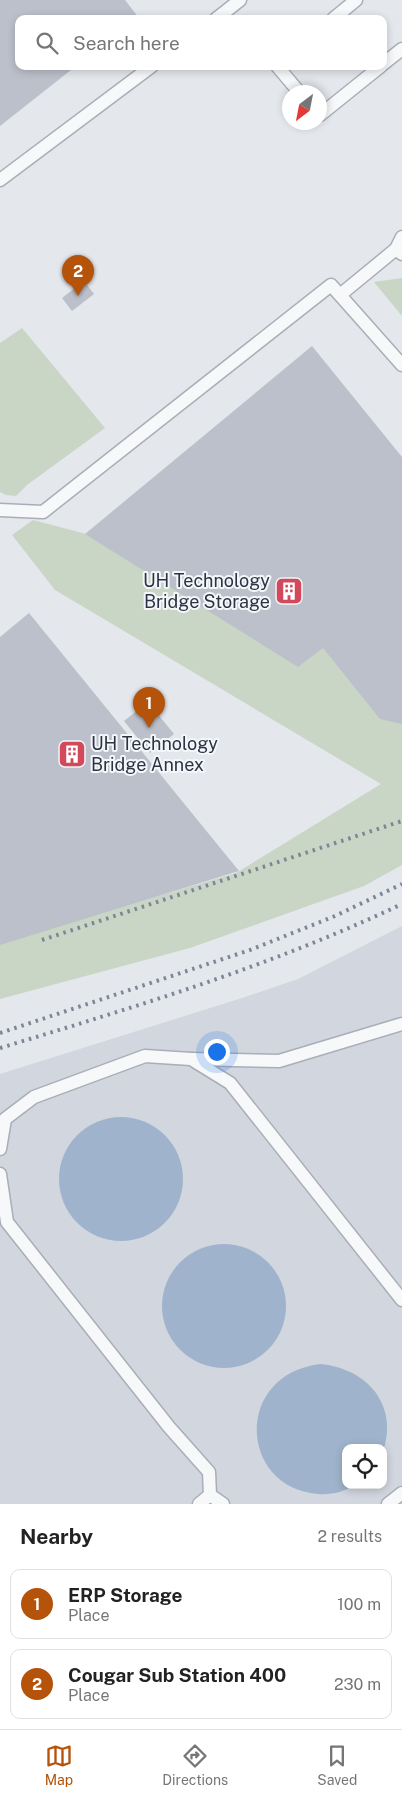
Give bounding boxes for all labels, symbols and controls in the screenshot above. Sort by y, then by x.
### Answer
search box [15,15,387,70]
icon: search [33,29,61,57]
text: Search here [73,32,180,54]
north arrow [282,85,327,130]
pin: 2 [62,255,94,296]
place label: UH Technology Bridge Storage [143,570,270,612]
building icon: UH Technology Bridge Storage [274,576,304,606]
pin: 1 [133,687,165,728]
place label: UH Technology Bridge Annex [91,733,218,775]
building icon: UH Technology Bridge Annex [57,739,87,769]
your location [204,1039,230,1065]
map controls [342,1444,387,1489]
button: locate [342,1444,387,1489]
text: Nearby [20,1524,93,1549]
text: 2 results [317,1527,382,1546]
text: ERP Storage [68,1584,182,1606]
text: 1 [34,1595,40,1614]
text: 100 m [337,1595,381,1614]
text: Place [68,1606,110,1625]
text: Cougar Sub Station 400 [68,1664,286,1686]
text: 2 [32,1675,42,1694]
text: 230 m [334,1675,381,1694]
text: Place [68,1686,110,1705]
tab: Map [45,1742,73,1788]
tab: Directions [162,1742,228,1788]
tab: Saved [317,1742,357,1788]

